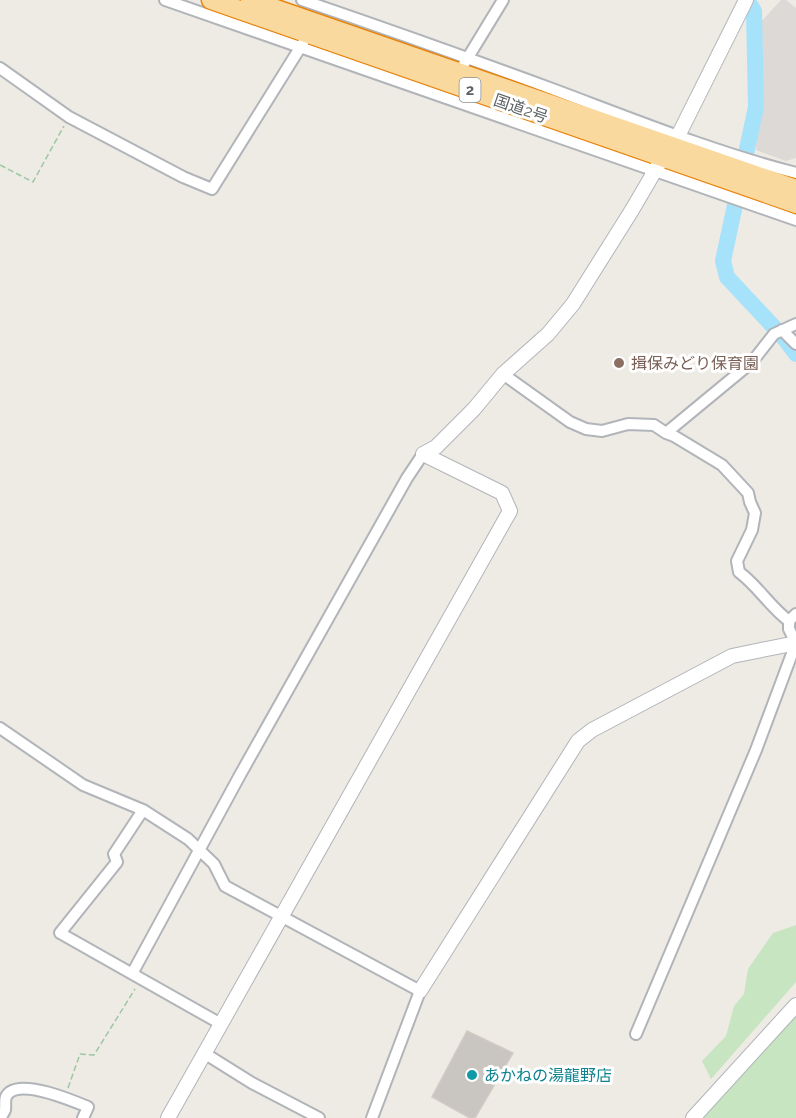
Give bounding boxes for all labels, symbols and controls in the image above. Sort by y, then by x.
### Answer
road number: 2 [460,78,480,102]
street label: 国道2号 [491,90,551,127]
place label: 揖保みどり保育園 [631,354,759,373]
marker: 揖保みどり保育園 [612,356,626,370]
place label: あかねの湯龍野店 [484,1066,612,1085]
marker: あかねの湯龍野店 [465,1068,479,1082]

